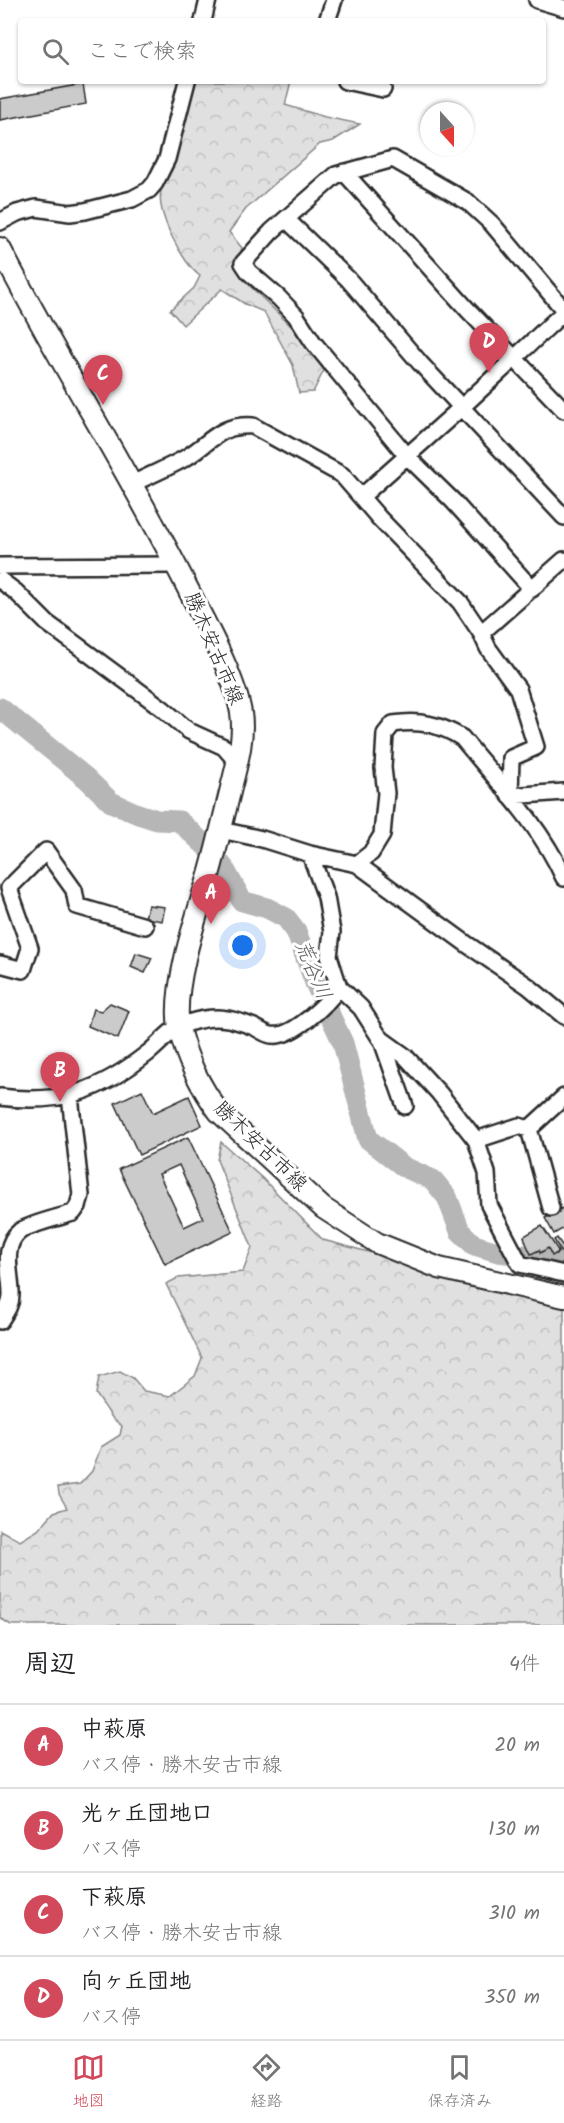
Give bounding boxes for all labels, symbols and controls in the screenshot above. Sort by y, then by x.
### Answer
search box [18,18,546,84]
icon: search [39,35,72,68]
text: ここで検索 [87,35,197,70]
north arrow [420,102,474,156]
pin: D [470,324,508,373]
pin: C [84,356,122,405]
street label: 勝木安古市線 [175,588,251,710]
pin: A [192,874,230,924]
your location [228,931,257,960]
water label: 荒谷川 [285,935,339,1005]
pin: B [40,1052,80,1102]
street label: 勝木安古市線 [206,1094,314,1200]
text: 周辺 [24,1644,76,1686]
text: 4件 [509,1649,540,1681]
text: 中萩原 [81,1713,147,1748]
text: A [37,1730,50,1762]
text: 20 m [494,1730,540,1762]
text: バス停 · 勝木安古市線 [81,1750,282,1782]
text: 光ヶ丘団地口 [81,1797,213,1832]
text: B [37,1814,50,1846]
text: 130 m [488,1814,540,1846]
text: バス停 [81,1834,141,1866]
text: 下萩原 [81,1881,147,1916]
text: C [37,1898,50,1930]
text: 310 m [488,1898,540,1930]
text: バス停 · 勝木安古市線 [81,1918,282,1950]
text: 向ヶ丘団地 [81,1965,191,2000]
text: D [37,1982,50,2014]
text: 350 m [484,1982,540,2014]
text: バス停 [81,2002,141,2034]
tab: 地図 [72,2051,105,2114]
tab: 経路 [250,2051,283,2114]
tab: 保存済み [428,2051,492,2114]

